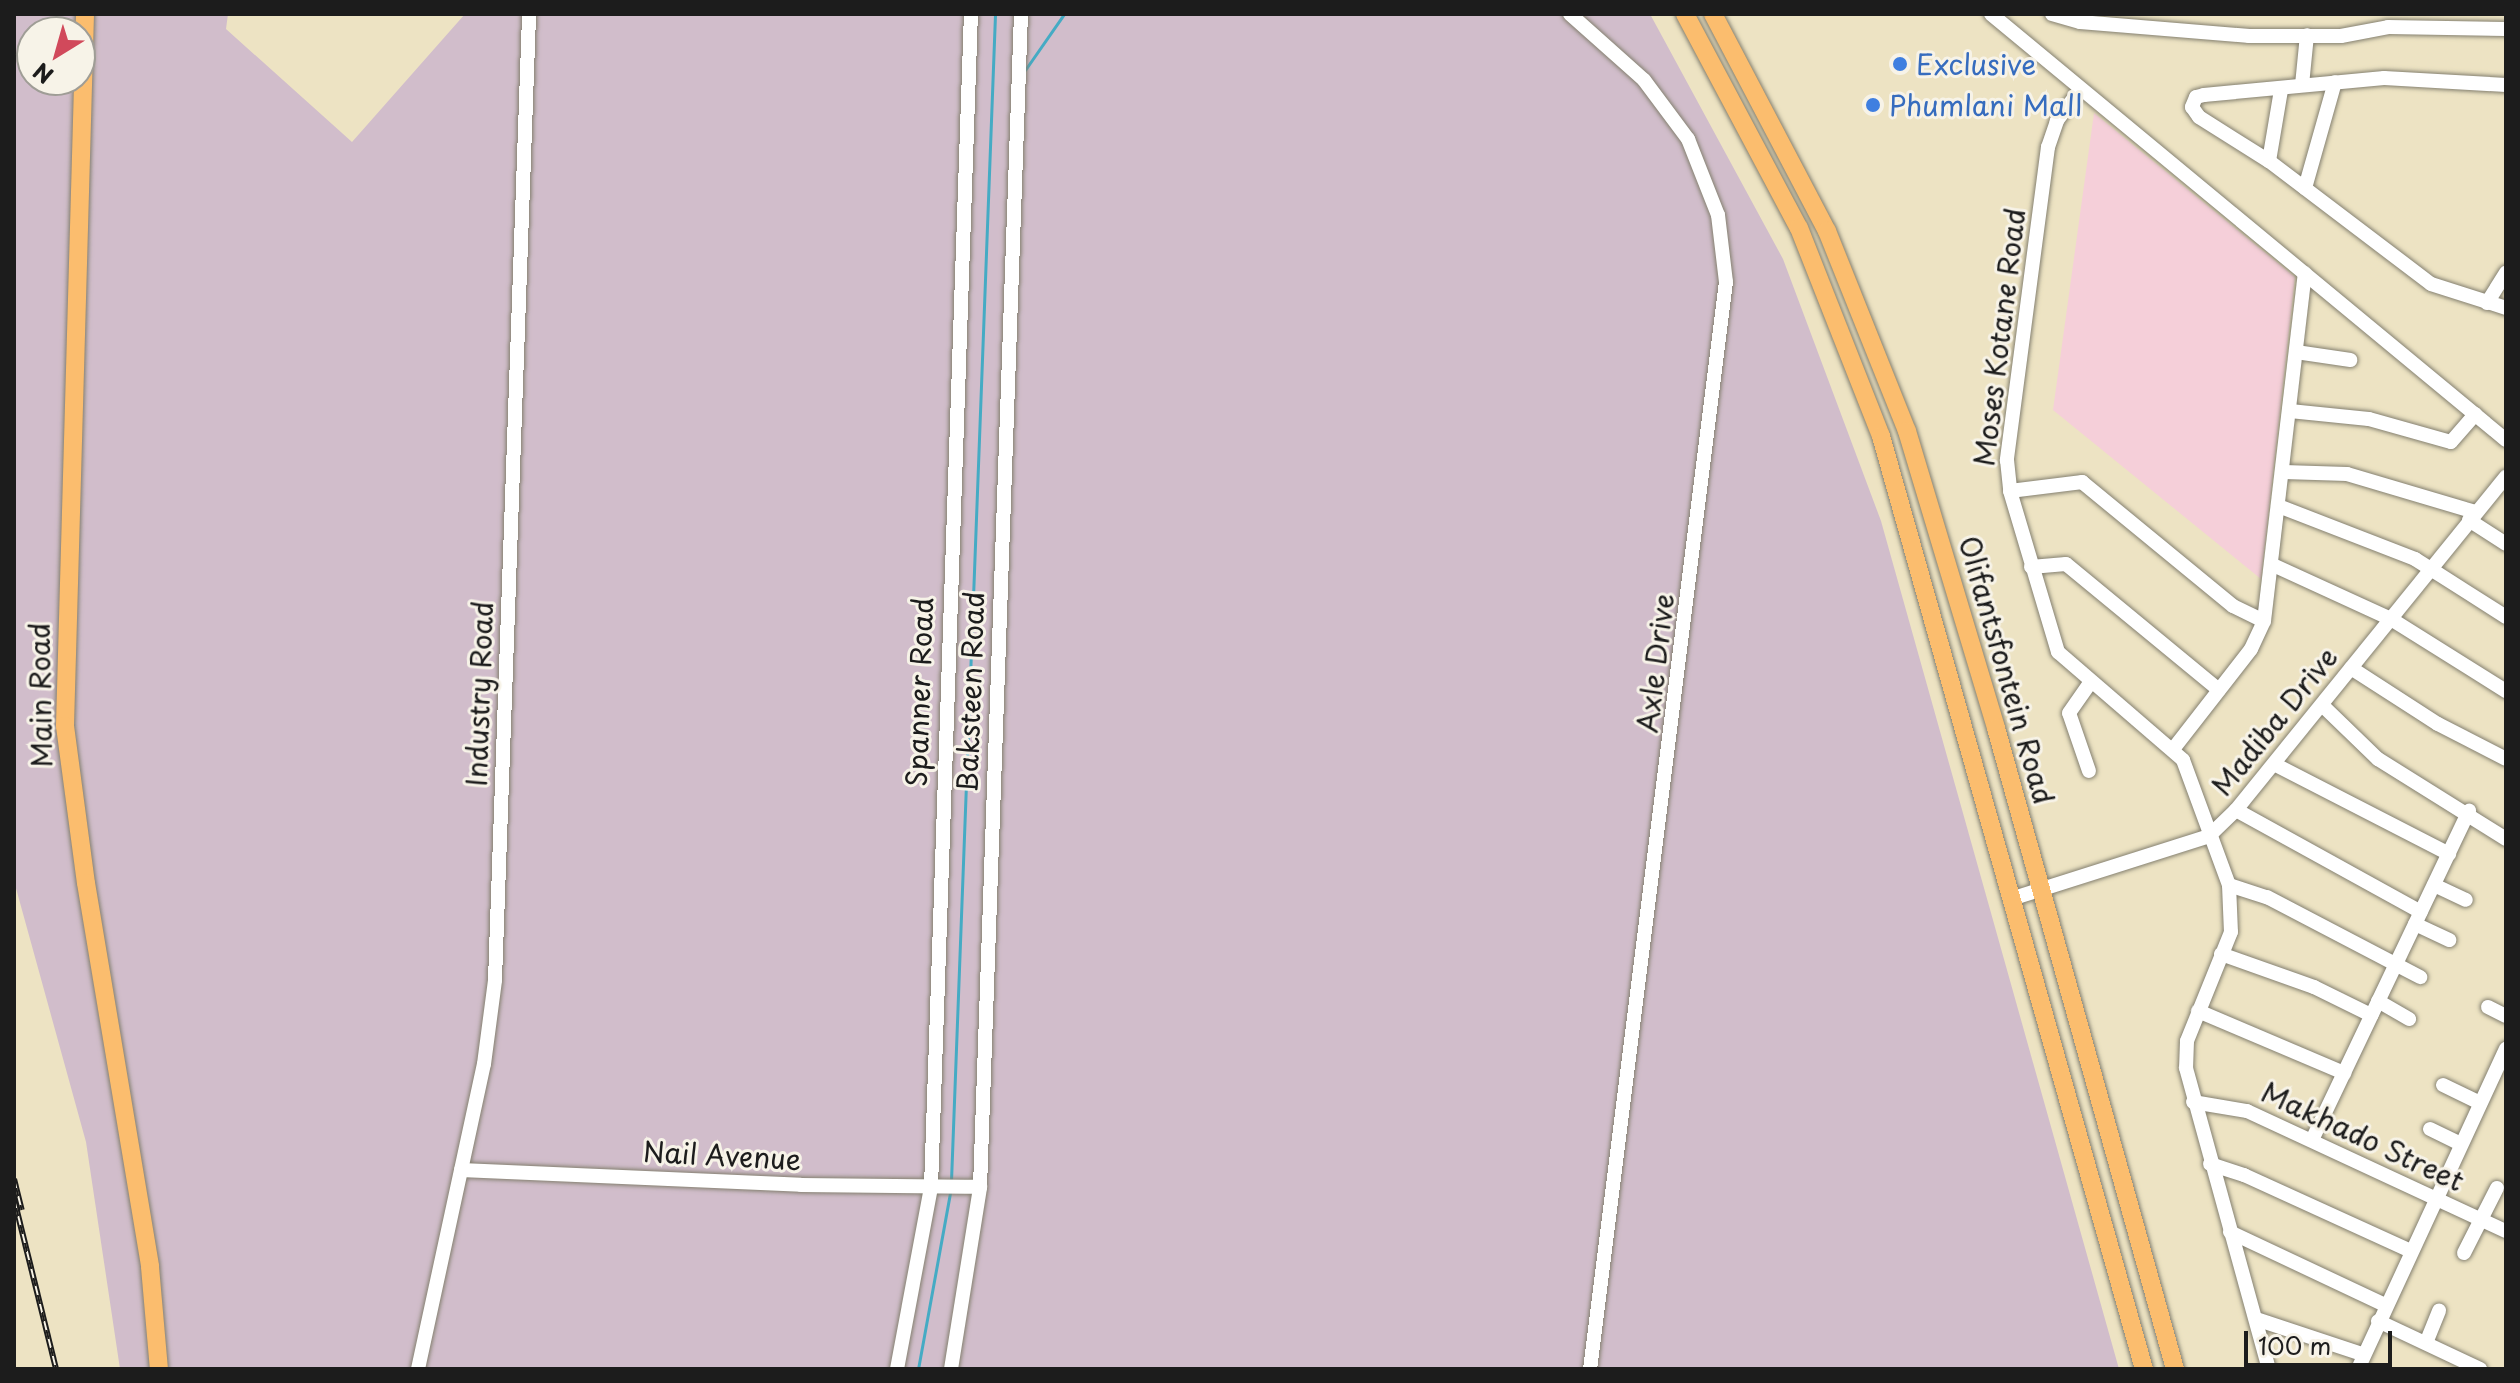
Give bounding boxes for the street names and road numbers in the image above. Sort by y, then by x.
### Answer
street label: Moses Kotane Road [1966,204,2032,470]
street label: Olifantsfontein Road [1953,532,2061,808]
street label: Baksteen Road [950,589,990,795]
street label: Axle Drive [1630,591,1680,735]
street label: Spanner Road [899,597,939,787]
street label: Industry Road [459,600,499,788]
street label: Main Road [22,622,58,768]
street label: Madiba Drive [2204,640,2344,802]
street label: Makhado Street [2256,1074,2470,1198]
street label: Nail Avenue [641,1134,803,1176]

